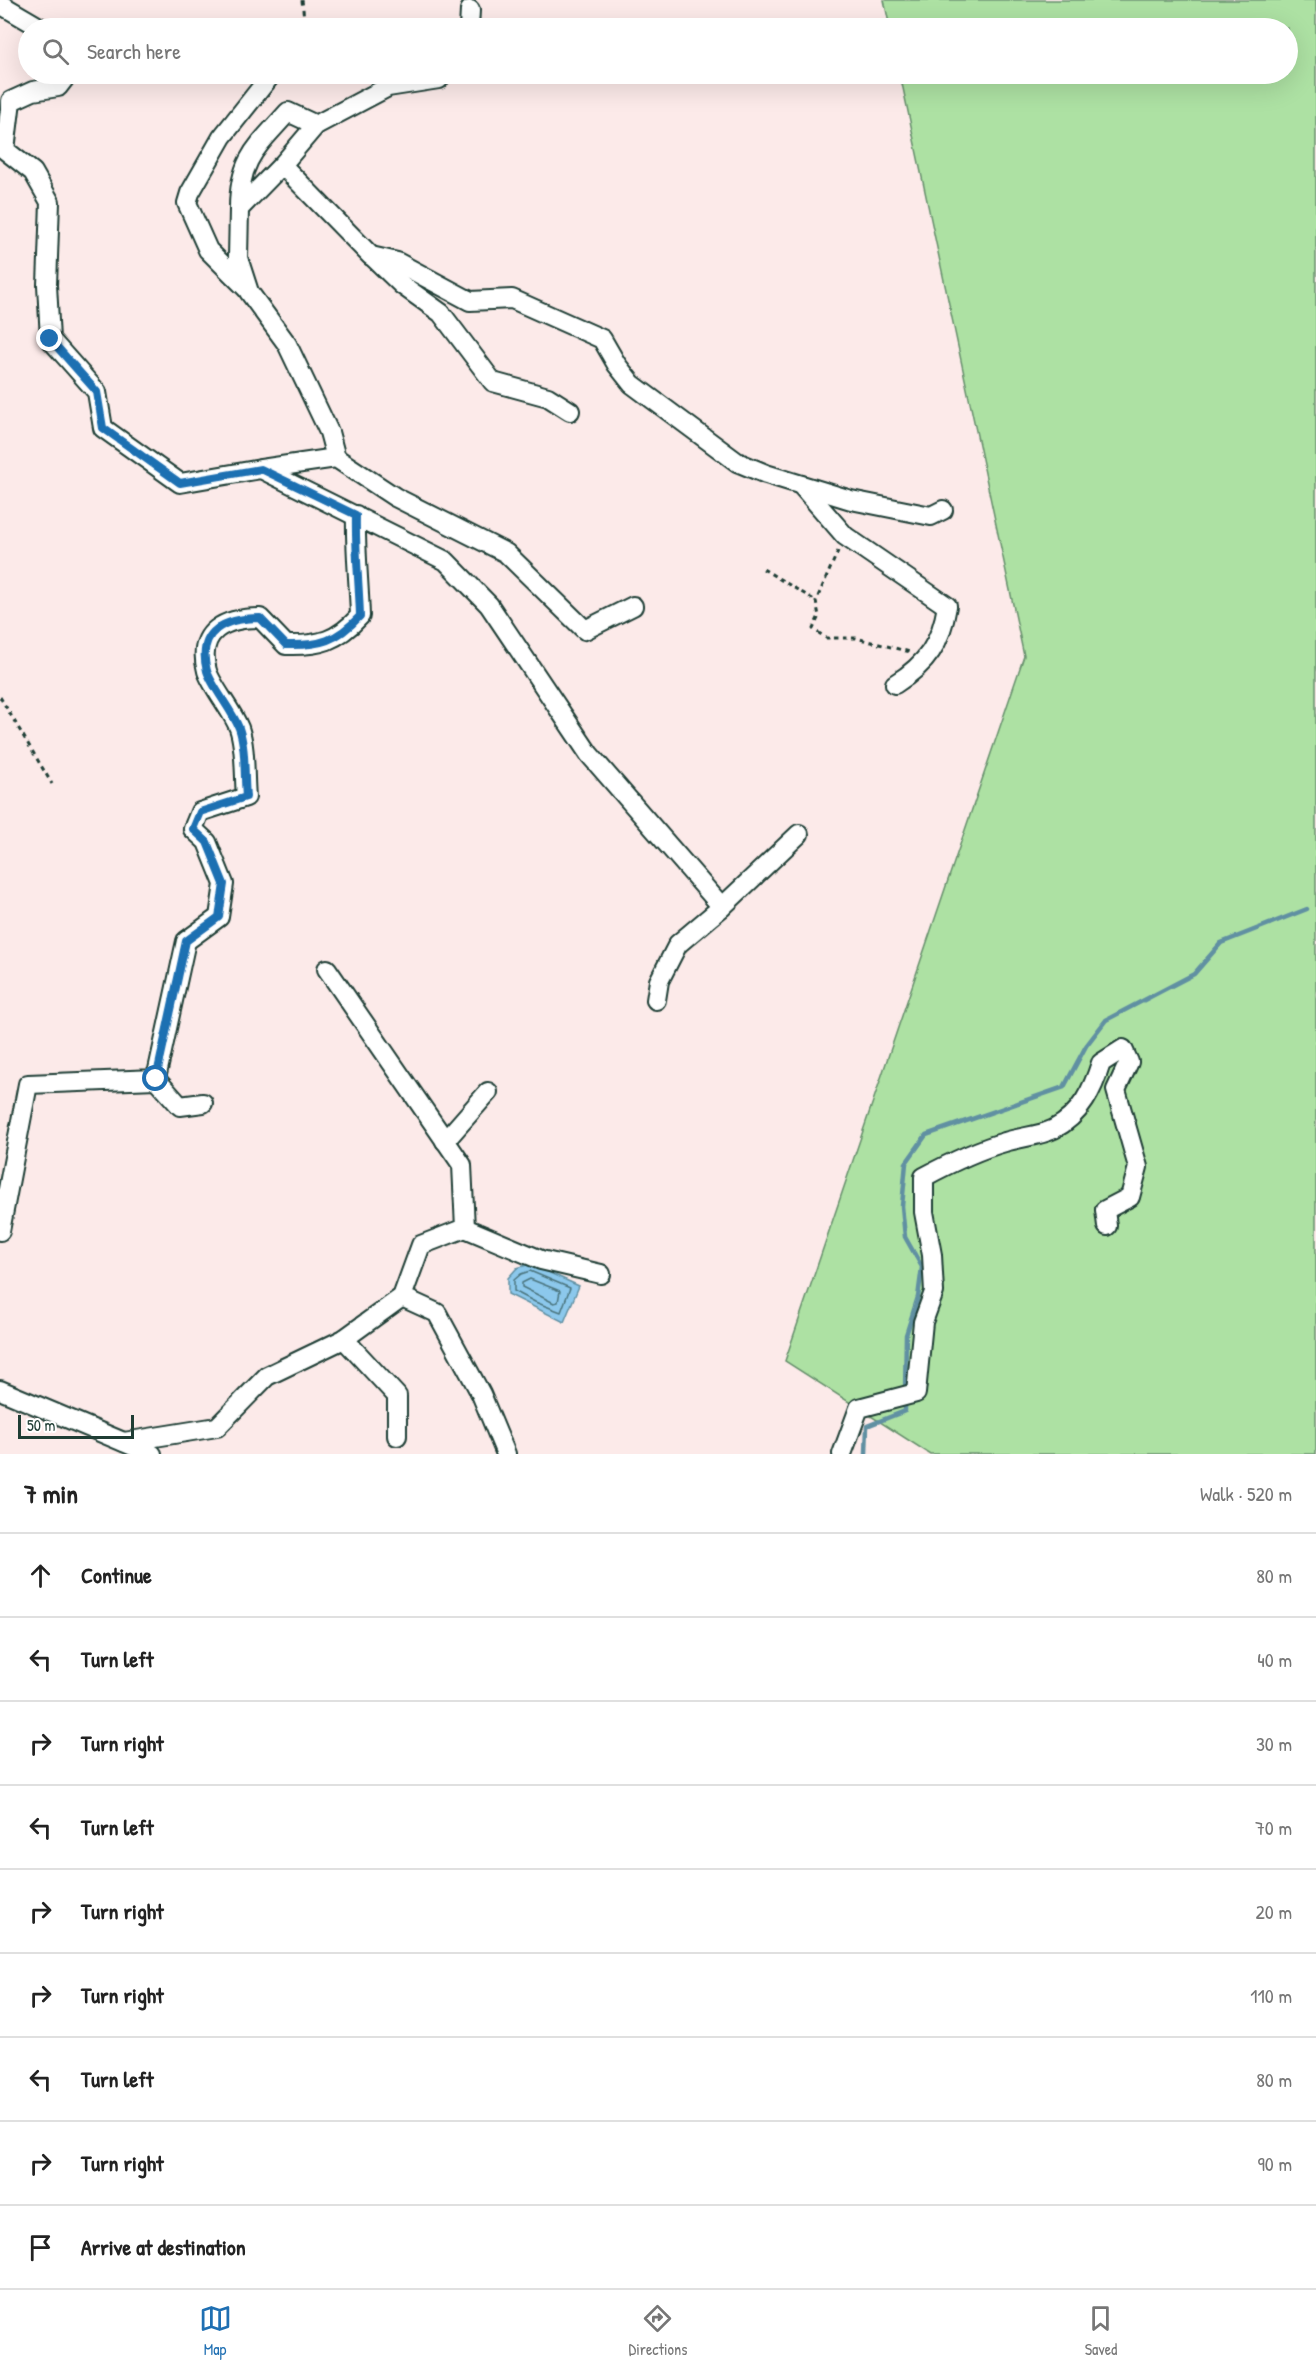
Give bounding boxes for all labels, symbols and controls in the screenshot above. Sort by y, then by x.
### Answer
search box [18,18,1298,84]
icon: search [39,35,72,68]
text: Search here [87,36,181,66]
route end [36,325,62,351]
route start [142,1065,168,1091]
scale bar [18,1412,134,1440]
text: 50 m [27,1414,56,1436]
text: 7 min [24,1476,78,1511]
text: Walk · 520 m [1200,1480,1292,1507]
icon: ahead [24,1559,57,1592]
text: Continue [81,1560,152,1590]
text: 80 m [1256,1562,1292,1589]
icon: left [24,1643,57,1676]
text: Turn left [81,1644,154,1674]
text: 40 m [1257,1646,1292,1673]
icon: right [24,1727,57,1760]
text: Turn right [81,1728,164,1758]
text: 30 m [1256,1730,1292,1757]
icon: left [24,1811,57,1844]
text: Turn left [81,1812,154,1842]
text: 70 m [1255,1814,1292,1841]
icon: right [24,1895,57,1928]
text: Turn right [81,1896,164,1926]
text: 20 m [1255,1898,1292,1925]
icon: right [24,1979,57,2012]
text: Turn right [81,1980,164,2010]
text: 110 m [1250,1982,1292,2009]
icon: left [24,2063,57,2096]
text: Turn left [81,2064,154,2094]
text: 80 m [1256,2066,1292,2093]
icon: right [24,2147,57,2180]
text: Turn right [81,2148,164,2178]
text: 90 m [1258,2150,1292,2177]
icon: arrive [24,2231,57,2264]
text: Arrive at destination [81,2232,246,2262]
tab: Map [199,2302,232,2360]
tab: Directions [629,2302,687,2360]
tab: Saved [1084,2302,1117,2360]

